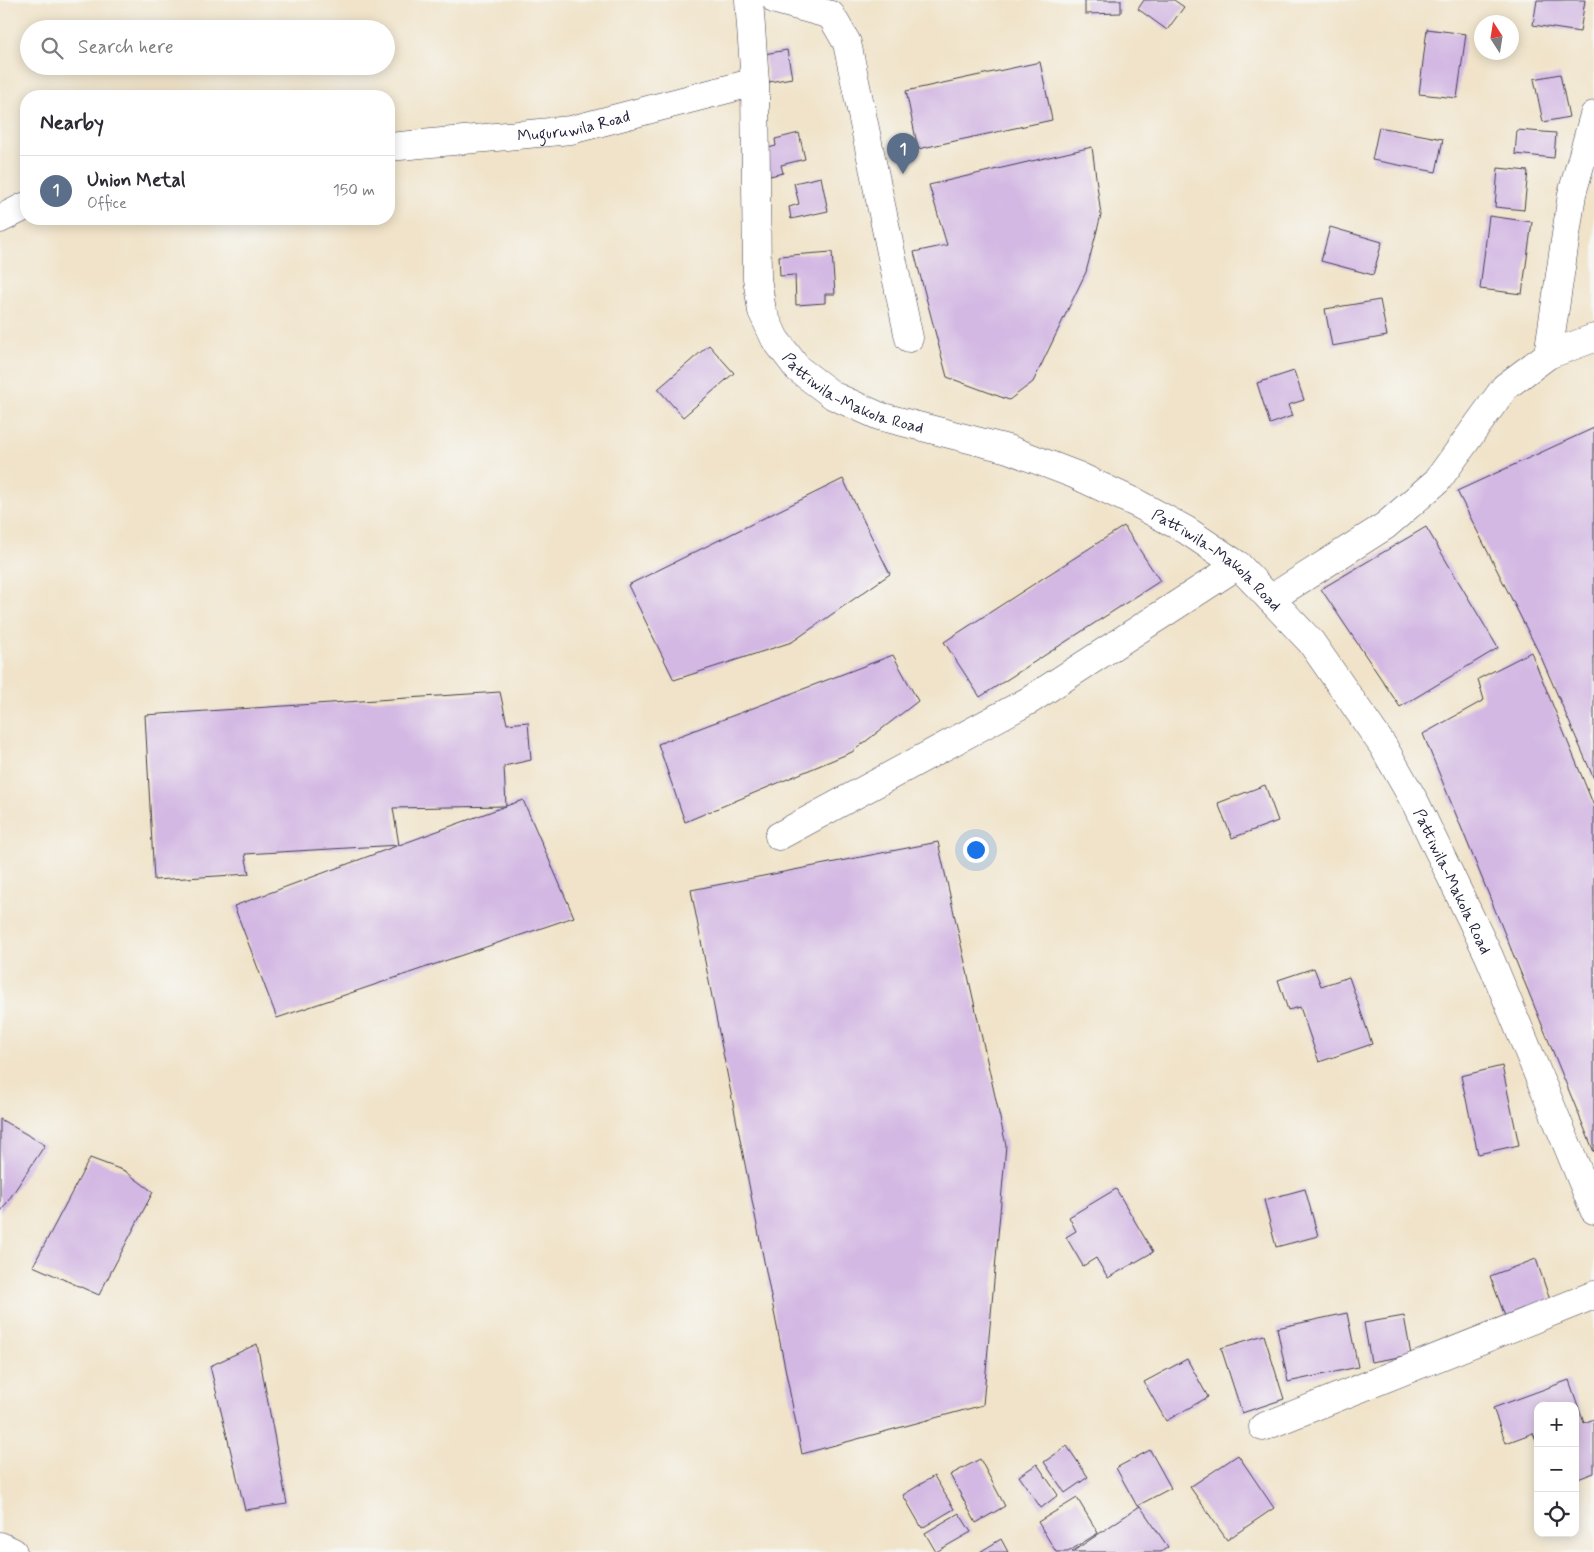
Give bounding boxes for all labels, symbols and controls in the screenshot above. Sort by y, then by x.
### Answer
north arrow [1474,15,1519,60]
search box [20,20,395,75]
icon: search [38,34,66,62]
text: Search here [78,35,174,60]
street label: Muguruwila Road [516,106,632,147]
text: Nearby [40,109,104,137]
pin: 1 [887,133,919,174]
text: Union Metal [87,168,185,193]
text: 1 [52,180,60,201]
text: 150 m [333,180,375,201]
text: Office [87,193,127,214]
street label: Pattiwila-Makola Road [777,349,926,439]
street label: Pattiwila-Makola Road [1148,504,1285,616]
street label: Pattiwila-Makola Road [1408,806,1495,958]
your location [963,837,989,863]
map controls [1534,1402,1579,1537]
button: + [1534,1402,1579,1447]
button: − [1534,1447,1579,1492]
button: locate [1534,1492,1579,1537]

